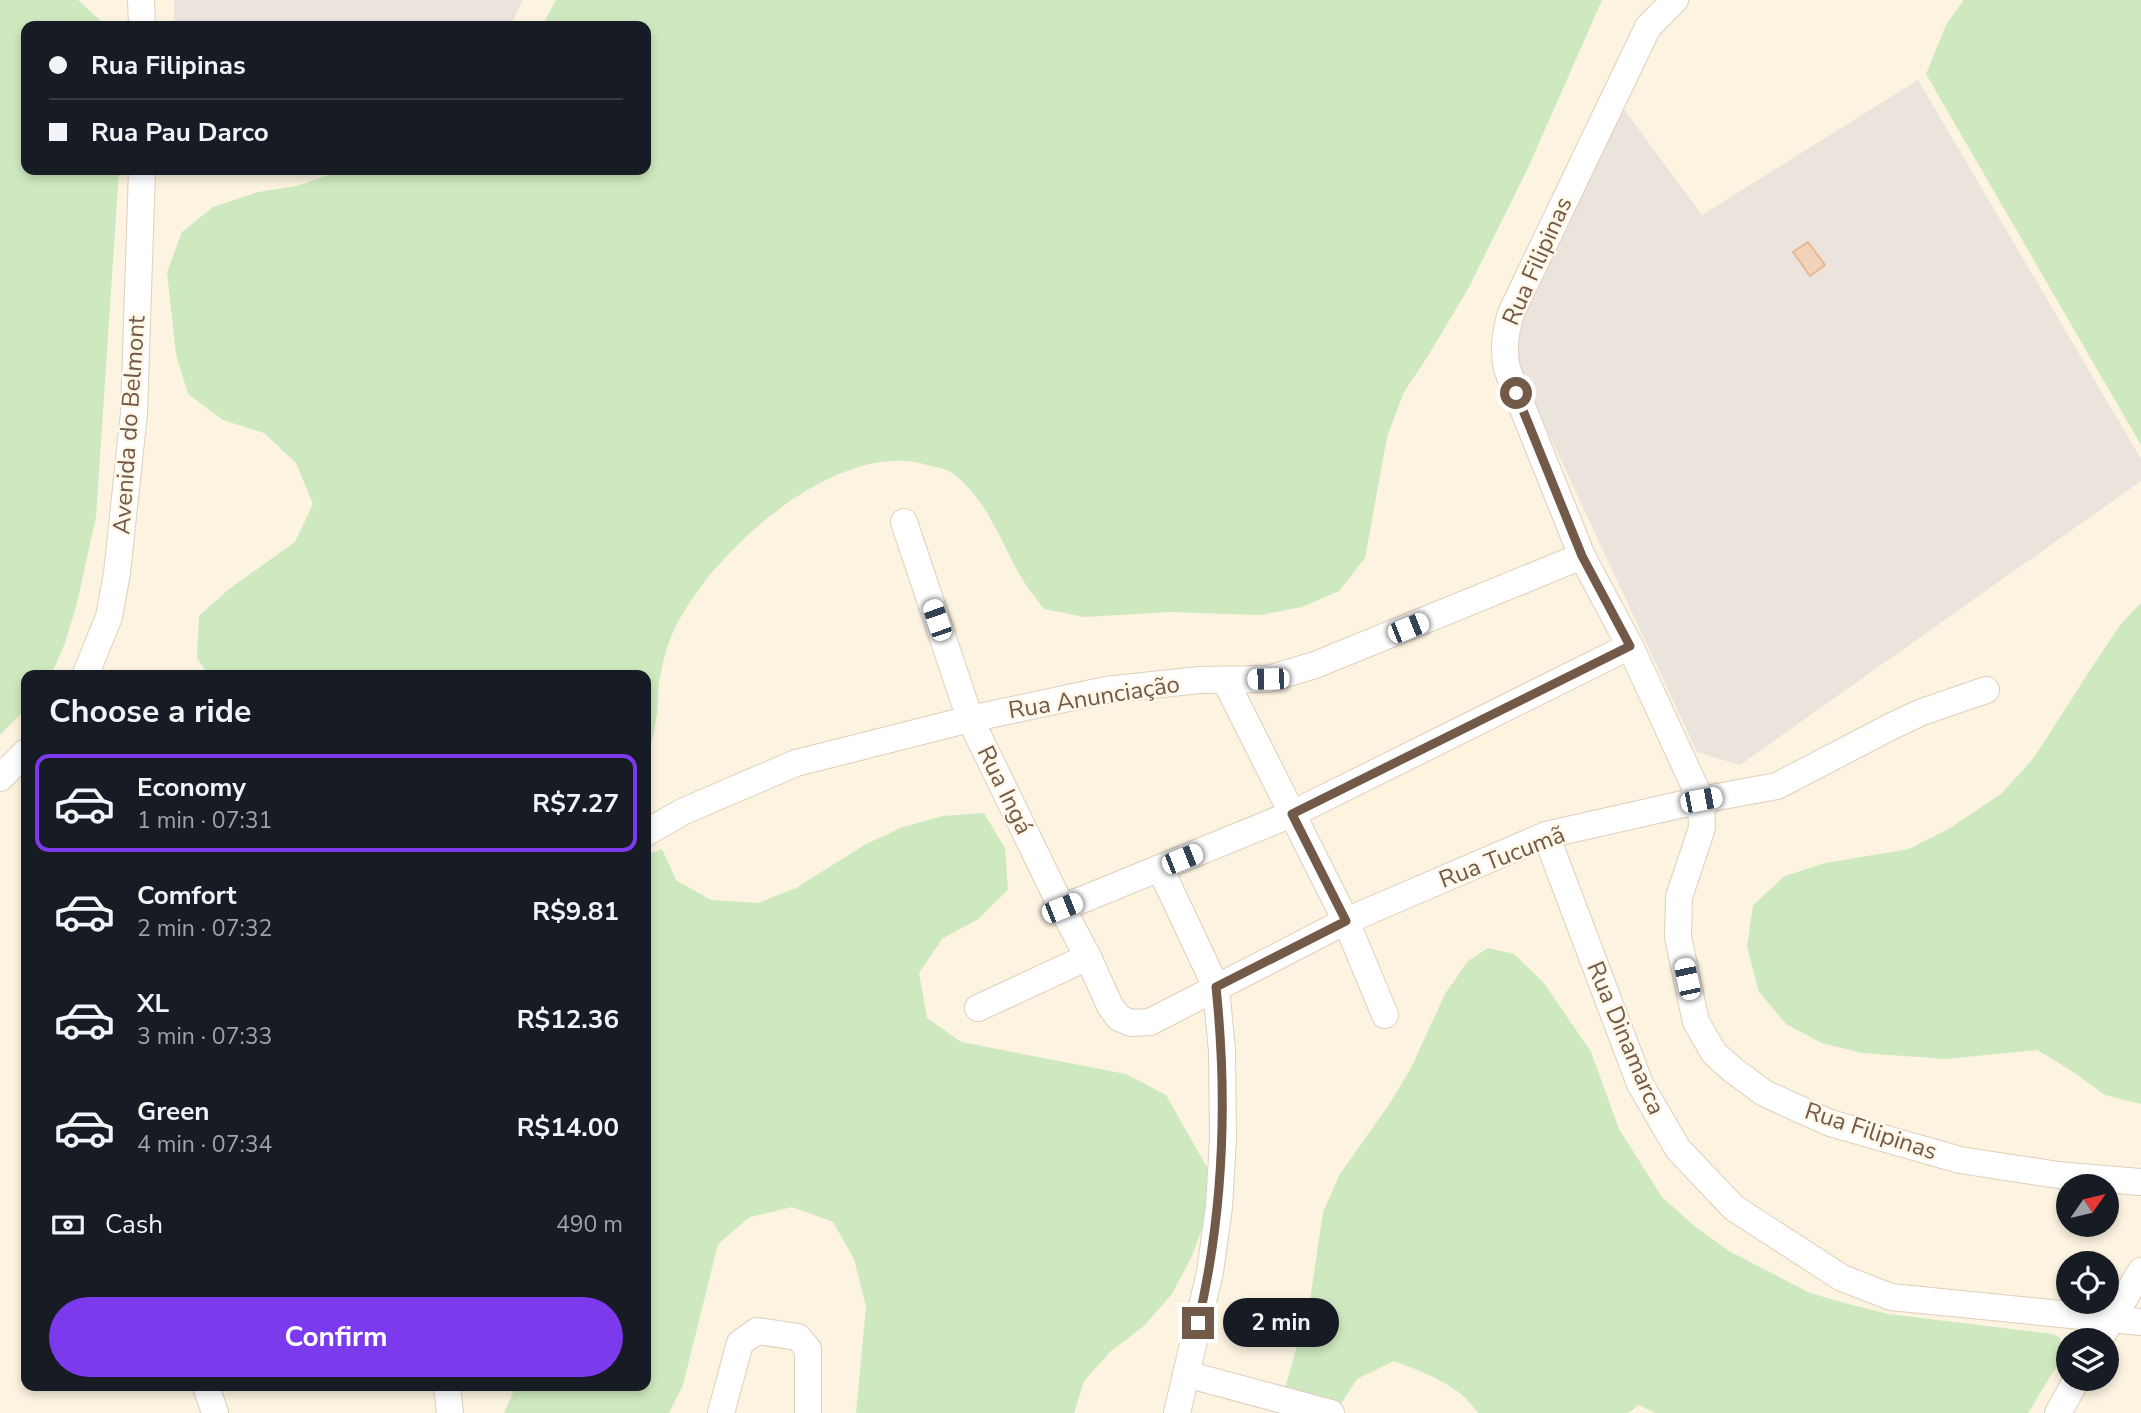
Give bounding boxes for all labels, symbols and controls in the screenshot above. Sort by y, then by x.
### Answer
text: Rua Filipinas [91,48,246,83]
text: Rua Pau Darco [91,115,269,150]
street label: Rua Filipinas [1494,192,1580,330]
street label: Avenida do Belmont [105,314,153,536]
route start [1500,377,1532,409]
car [921,597,954,643]
car [1385,610,1432,646]
street label: Rua Anunciação [1006,668,1182,726]
car [1247,668,1290,690]
text: Choose a ride [49,690,251,733]
street label: Rua Ingá [970,740,1040,840]
text: Economy [137,770,246,805]
icon: car [53,772,116,835]
text: R$7.27 [532,786,619,821]
car [1679,786,1724,814]
text: 1 min · 07:31 [137,805,272,836]
street label: Rua Tucumã [1434,818,1570,896]
car [1159,841,1206,877]
text: Comfort [137,878,237,913]
icon: car [53,880,116,943]
car [1039,890,1086,926]
text: R$9.81 [532,894,619,929]
text: 2 min · 07:32 [137,913,272,944]
street label: Rua Dinamarca [1579,956,1673,1120]
car [1673,956,1702,1002]
text: XL [137,986,169,1021]
icon: car [53,988,116,1051]
text: R$12.36 [517,1002,619,1037]
text: 3 min · 07:33 [137,1021,272,1052]
text: Green [137,1094,210,1129]
street label: Rua Filipinas [1801,1095,1941,1167]
icon: car [53,1096,116,1159]
text: R$14.00 [517,1110,619,1145]
text: 4 min · 07:34 [137,1129,272,1160]
north arrow [2056,1174,2119,1237]
map controls [2056,1174,2119,1391]
icon: cash [49,1206,87,1244]
text: Cash [105,1207,163,1242]
text: 490 m [556,1209,623,1240]
button: locate [2056,1251,2119,1314]
button: Confirm [49,1297,623,1377]
callout: 2 min [1222,1298,1338,1348]
route end [1182,1307,1214,1339]
text: 2 min [1251,1307,1311,1338]
button: layers [2056,1328,2119,1391]

